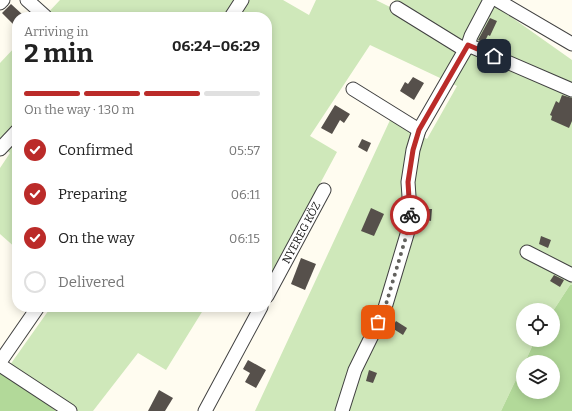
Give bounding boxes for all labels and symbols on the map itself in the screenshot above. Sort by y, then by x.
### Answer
pin [477,39,511,73]
courier [390,195,430,235]
street label: NYEREG KÖZ [280,200,323,266]
pin [361,305,395,339]

